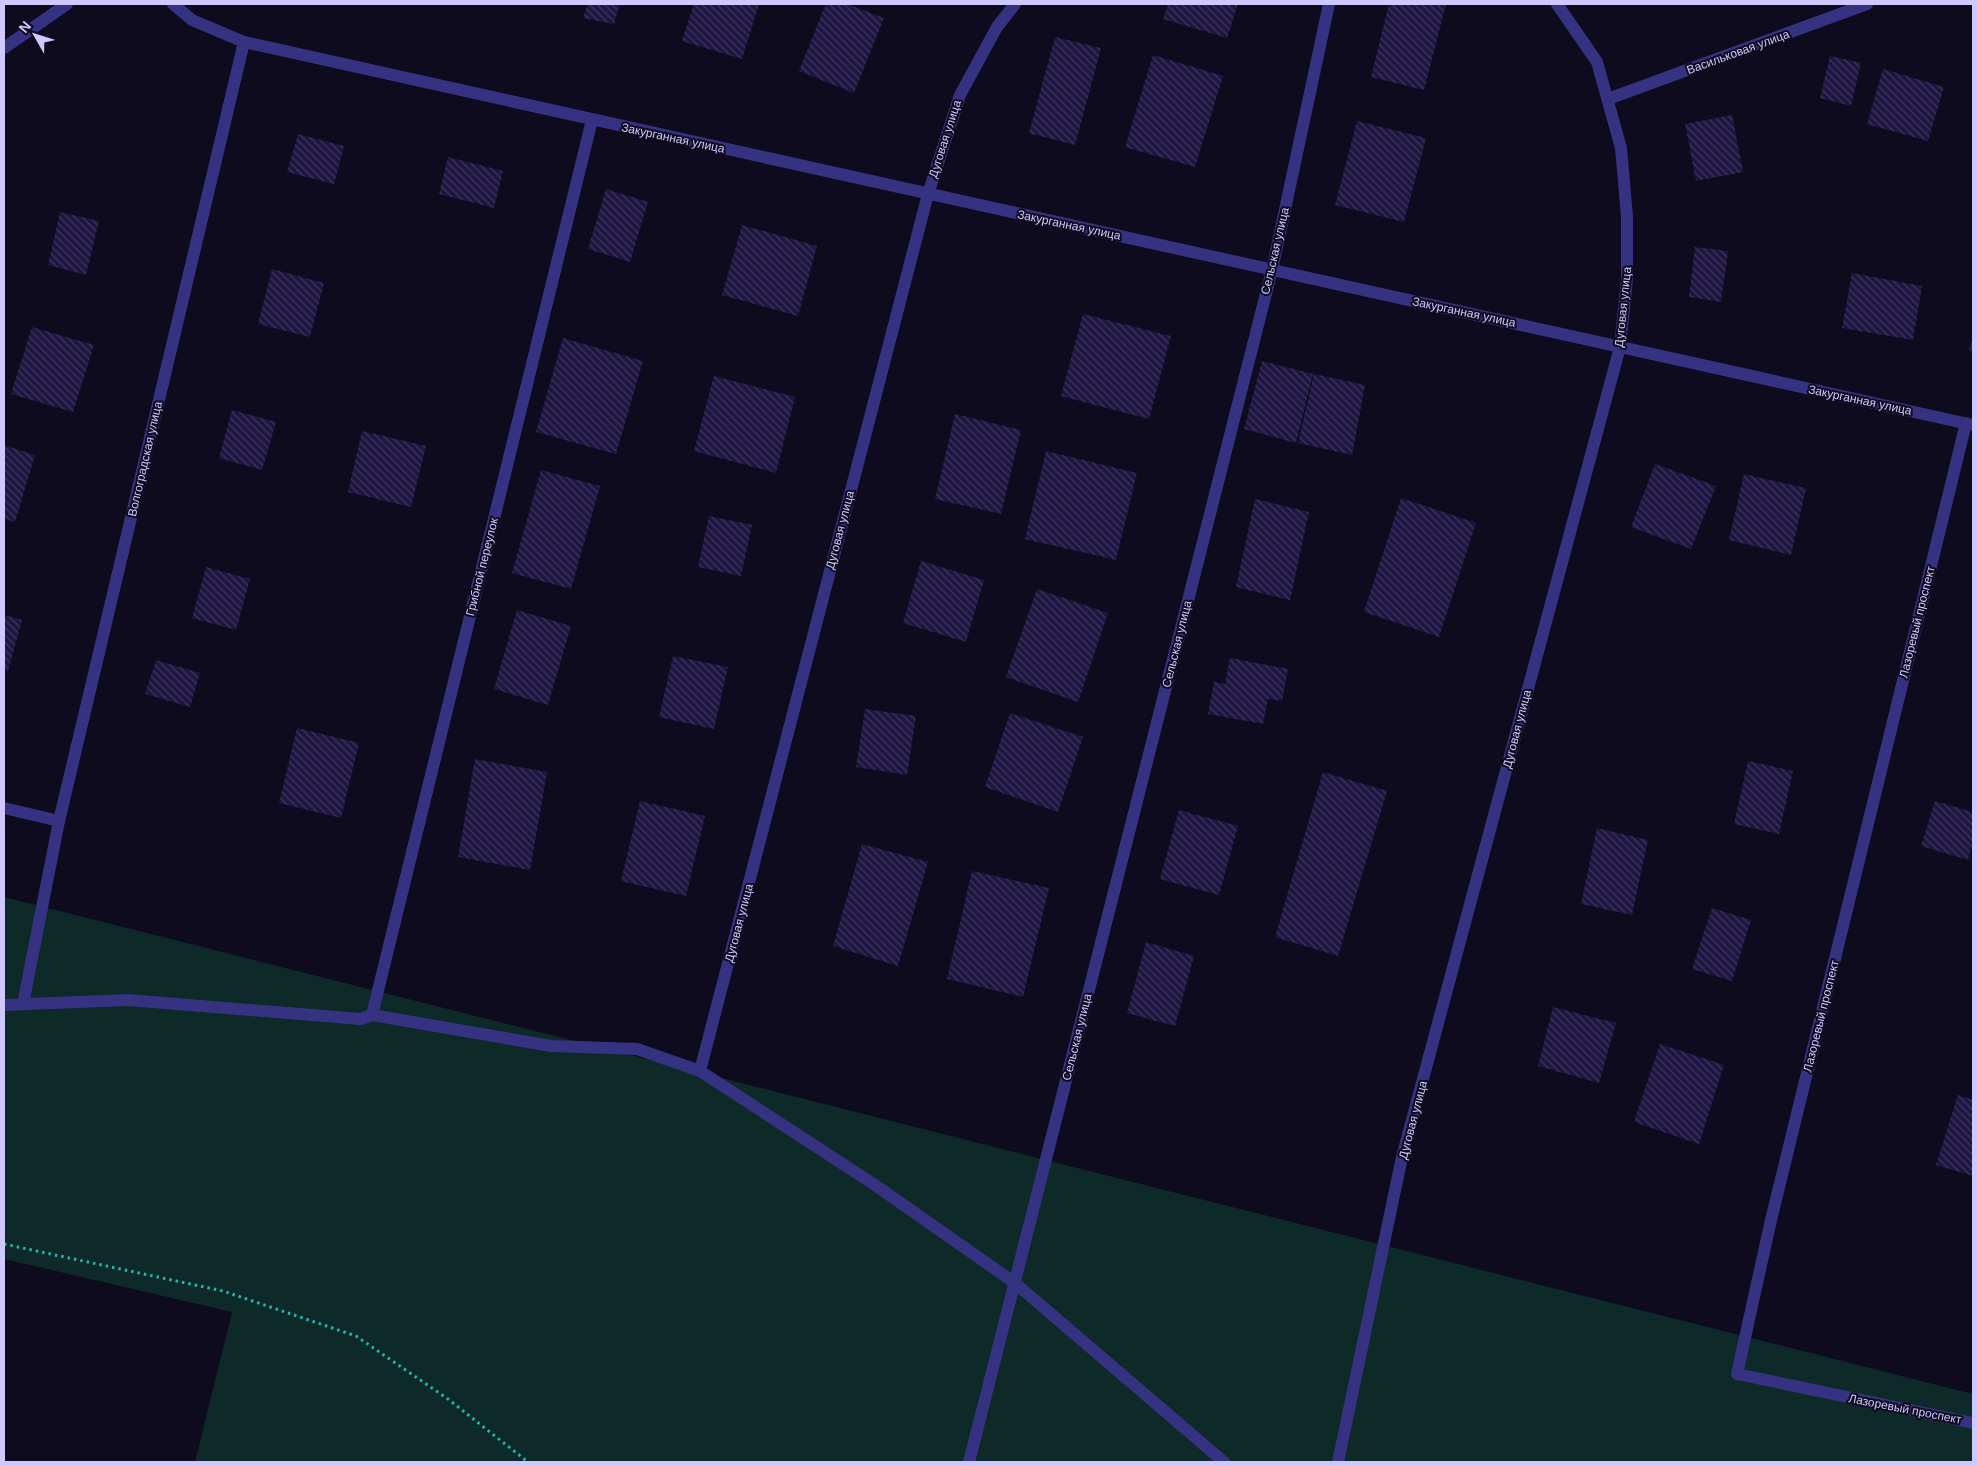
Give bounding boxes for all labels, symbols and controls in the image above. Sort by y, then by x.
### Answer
north arrow [10,10,60,60]
text: N [15,18,34,36]
street label: Васильковая улица [1685,27,1792,77]
street label: Дуговая улица [926,98,964,180]
street label: Закурганная улица [620,120,726,156]
street label: Сельская улица [1258,206,1292,296]
street label: Закурганная улица [1016,207,1122,243]
street label: Дуговая улица [1612,266,1634,348]
street label: Закурганная улица [1411,294,1517,330]
street label: Закурганная улица [1807,382,1913,418]
street label: Волгоградская улица [125,400,165,518]
street label: Дуговая улица [823,489,857,571]
street label: Грибной переулок [463,516,501,617]
street label: Лазоревый проспект [1896,564,1938,679]
street label: Сельская улица [1159,599,1195,689]
street label: Дуговая улица [1500,688,1534,770]
street label: Дуговая улица [722,882,756,964]
street label: Лазоревый проспект [1800,958,1842,1073]
street label: Сельская улица [1059,992,1095,1082]
street label: Дуговая улица [1396,1079,1430,1161]
street label: Лазоревый проспект [1847,1391,1963,1427]

